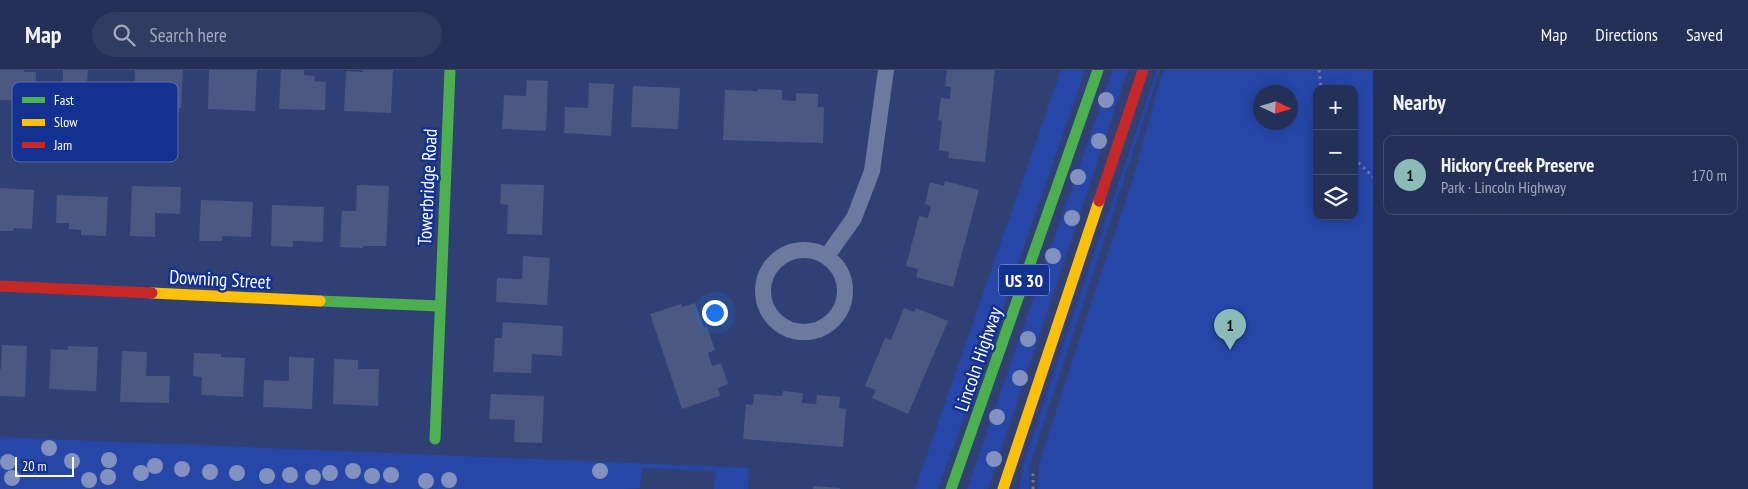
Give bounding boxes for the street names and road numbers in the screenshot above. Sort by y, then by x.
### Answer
street label: Towerbridge Road [412,128,442,246]
street label: Downing Street [169,264,272,294]
road number: US 30 [999,264,1049,296]
street label: Lincoln Highway [949,303,1007,414]

